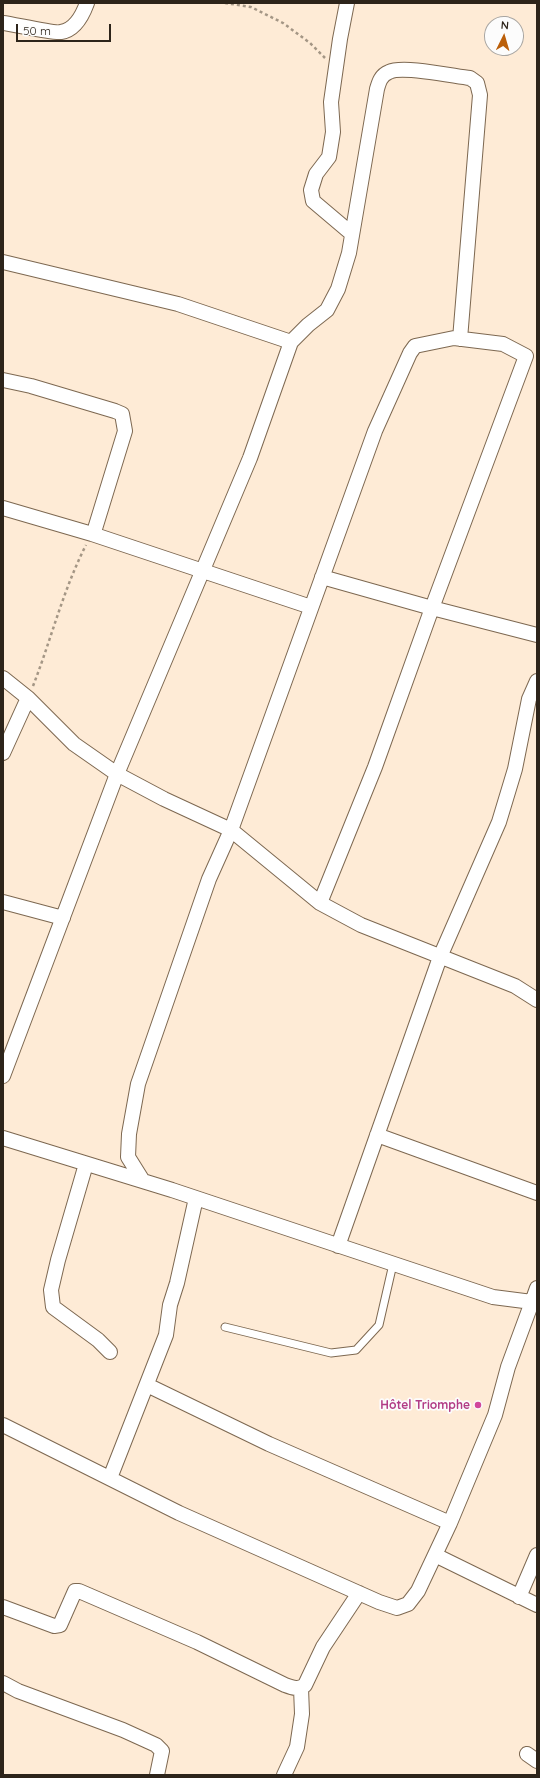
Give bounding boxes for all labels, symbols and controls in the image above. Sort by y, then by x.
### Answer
scale bar [18,16,113,42]
north arrow [484,16,524,56]
text: N [500,18,510,32]
text: 50 m [23,23,51,38]
place label: Hôtel Triomphe [380,1398,470,1412]
marker: Hôtel Triomphe [473,1400,483,1410]

